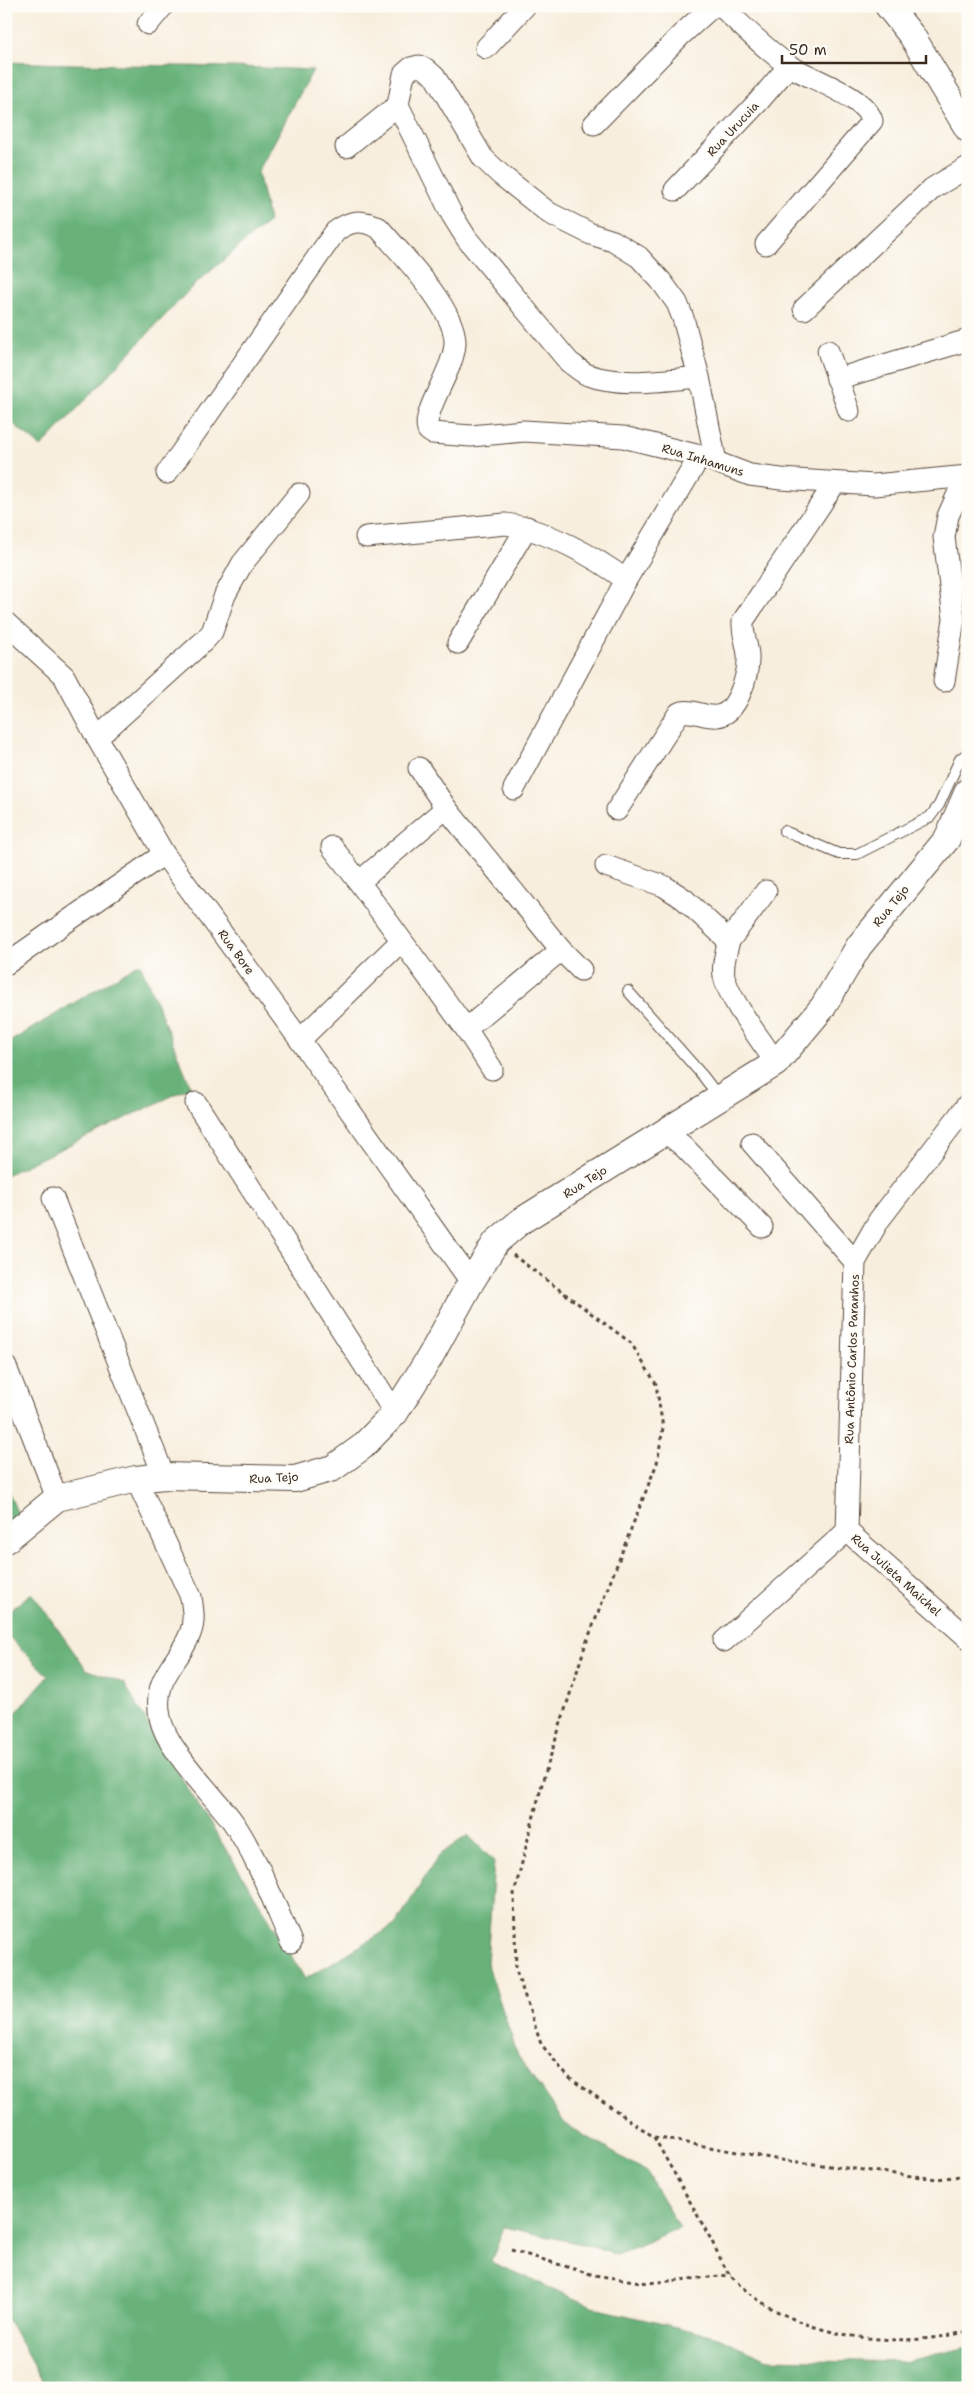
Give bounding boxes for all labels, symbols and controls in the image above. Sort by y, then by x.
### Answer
scale bar [782,32,925,64]
text: 50 m [789,40,827,60]
street label: Rua Urucuia [703,98,763,160]
street label: Rua Inhamuns [660,440,746,480]
street label: Rua Tejo [869,882,913,930]
street label: Rua Bore [214,926,258,978]
street label: Rua Tejo [560,1162,610,1202]
street label: Rua Antônio Carlos Paranhos [841,1274,863,1444]
street label: Rua Tejo [249,1469,299,1487]
street label: Rua Julieta Maichel [848,1530,945,1620]

